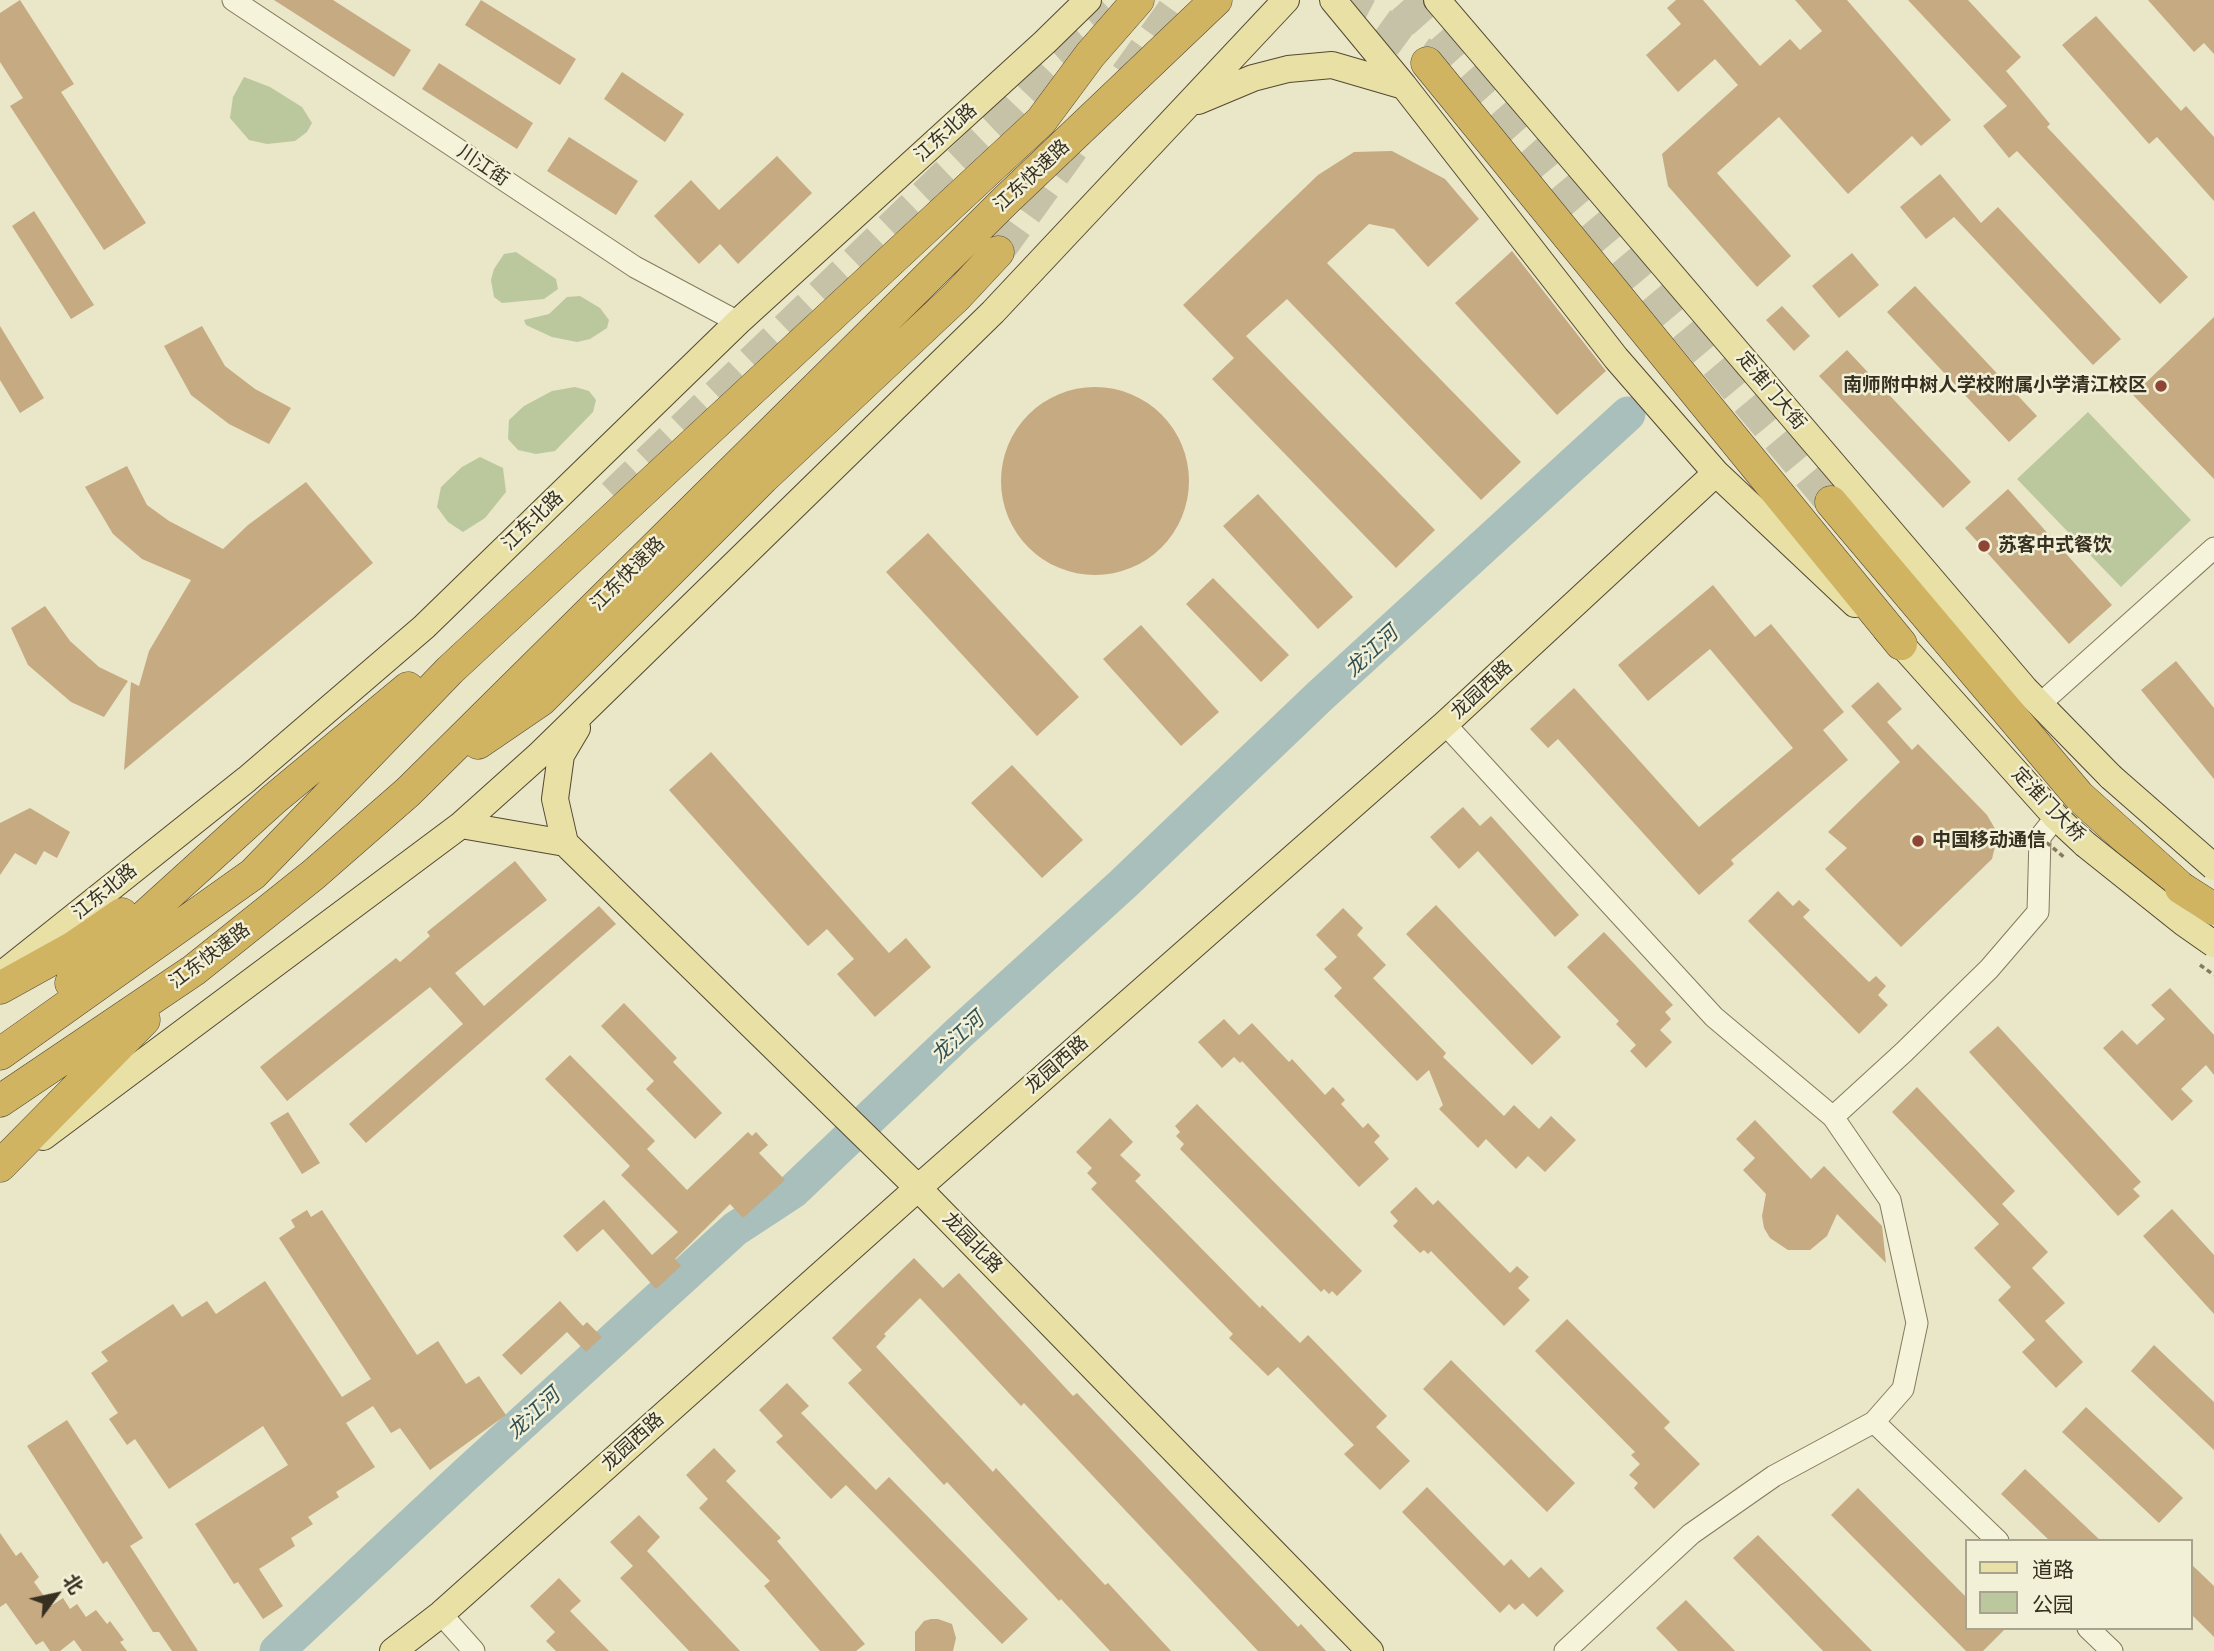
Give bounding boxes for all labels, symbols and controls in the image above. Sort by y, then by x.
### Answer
street label: 江东北路 [910,99,982,167]
street label: 江东快速路 [989,135,1075,217]
street label: 川江街 [453,141,513,191]
street label: 定淮门大街 [1732,347,1810,435]
place label: 南师附中树人学校附属小学清江校区 [1843,375,2147,397]
marker: 南师附中树人学校附属小学清江校区 [2153,378,2169,394]
street label: 江东北路 [498,486,568,556]
street label: 江东快速路 [586,532,670,616]
place label: 苏客中式餐饮 [1998,535,2112,557]
marker: 苏客中式餐饮 [1976,538,1992,554]
water label: 龙江河 [1340,621,1404,683]
street label: 龙园西路 [1446,656,1518,724]
street label: 定淮门大桥 [2007,763,2089,847]
place label: 中国移动通信 [1932,830,2046,852]
marker: 中国移动通信 [1910,833,1926,849]
street label: 江东北路 [68,859,142,925]
street label: 江东快速路 [165,918,255,994]
water label: 龙江河 [926,1007,990,1069]
street label: 龙园西路 [1021,1031,1093,1099]
street label: 龙园北路 [937,1208,1007,1278]
water label: 龙江河 [502,1383,566,1445]
street label: 龙园西路 [597,1408,669,1476]
legend [1966,1539,2193,1630]
text: 道路 [2032,1555,2074,1583]
north arrow [21,1560,91,1630]
text: 北 [58,1569,90,1598]
text: 公园 [2032,1590,2074,1618]

